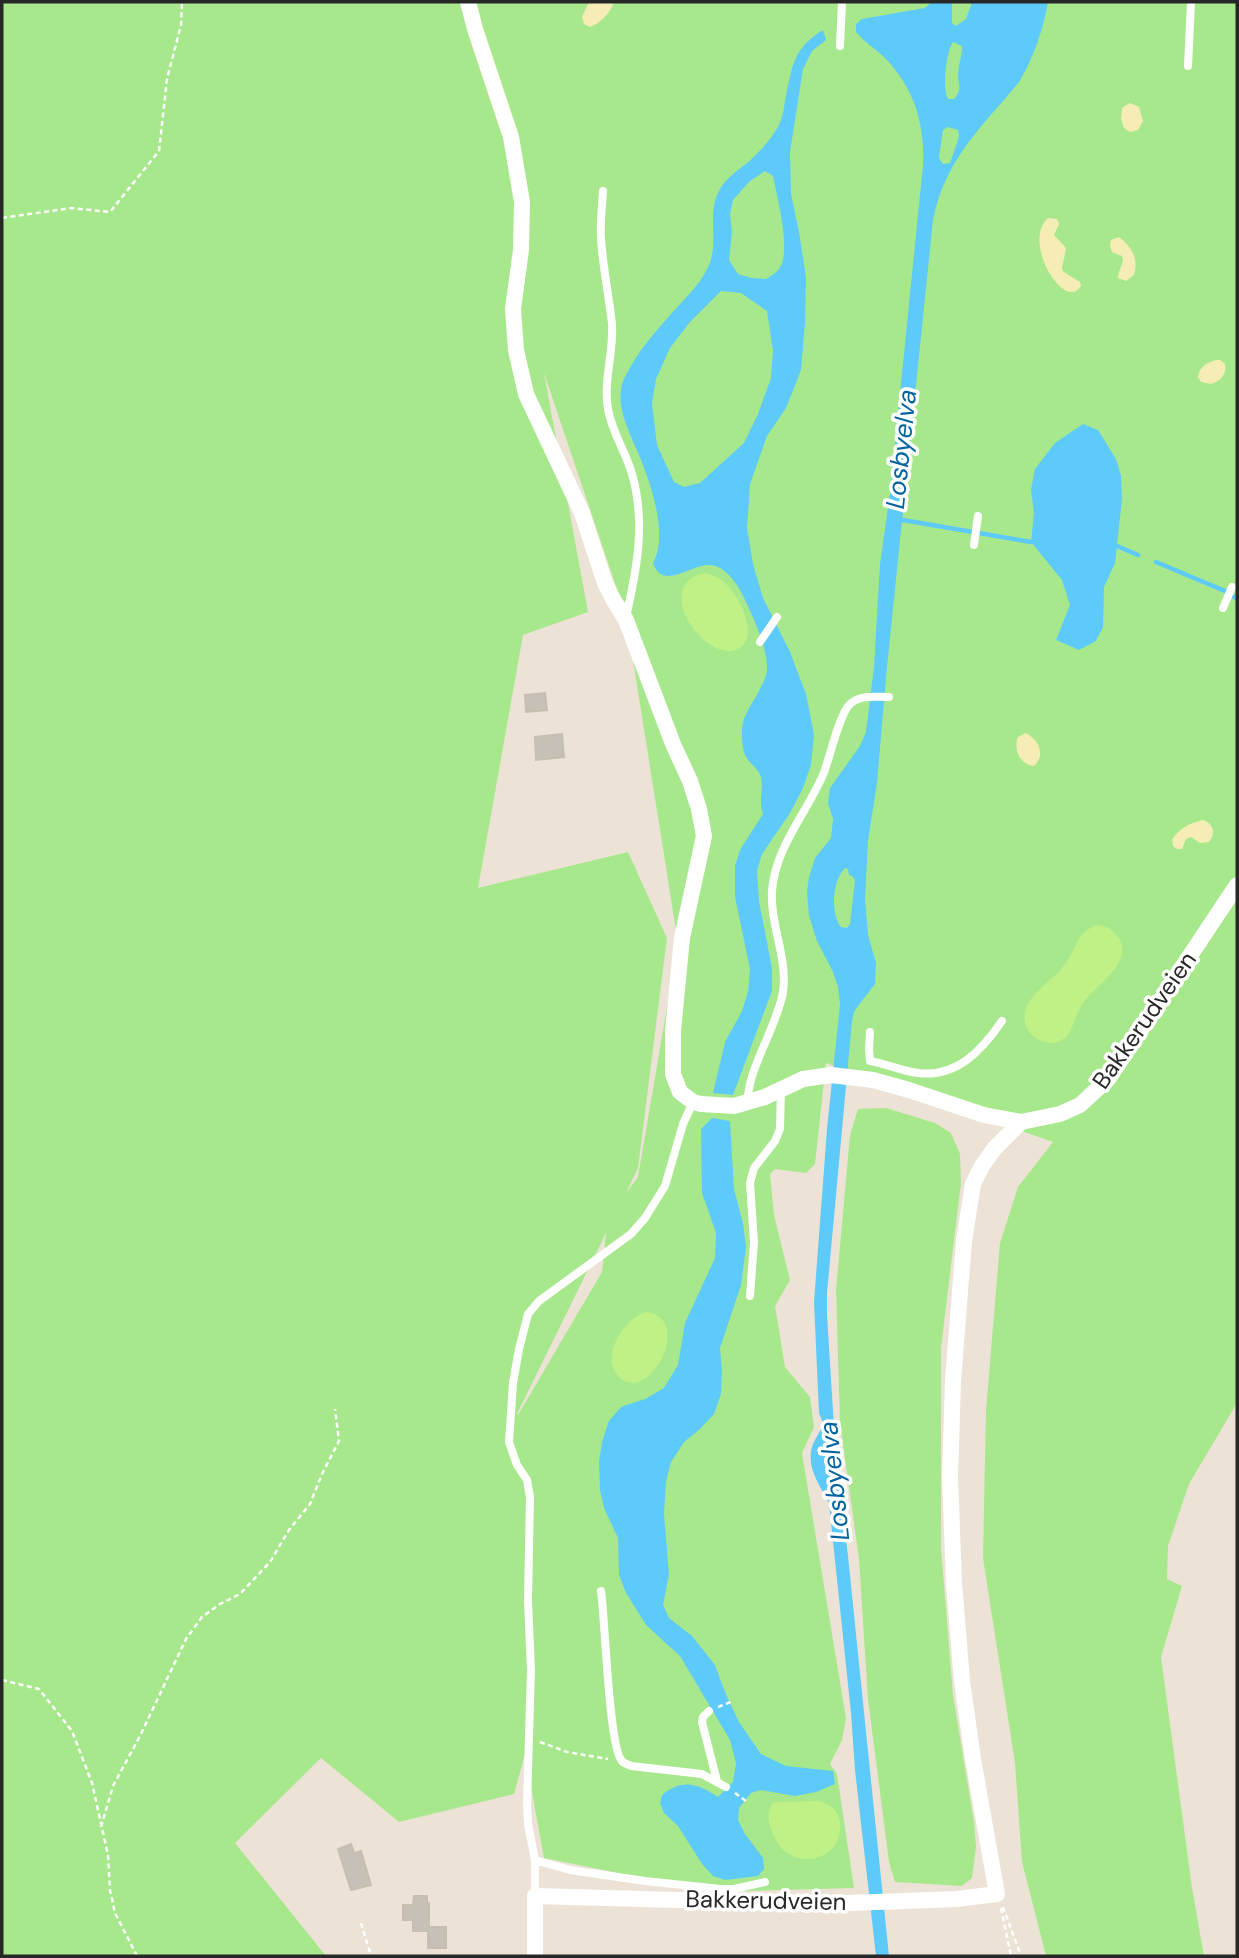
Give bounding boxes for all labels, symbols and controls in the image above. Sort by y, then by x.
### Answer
water label: Losbyelva [878,388,924,510]
street label: Bakkerudveien [1085,945,1203,1095]
water label: Losbyelva [811,1420,857,1542]
street label: Bakkerudveien [685,1883,847,1917]

